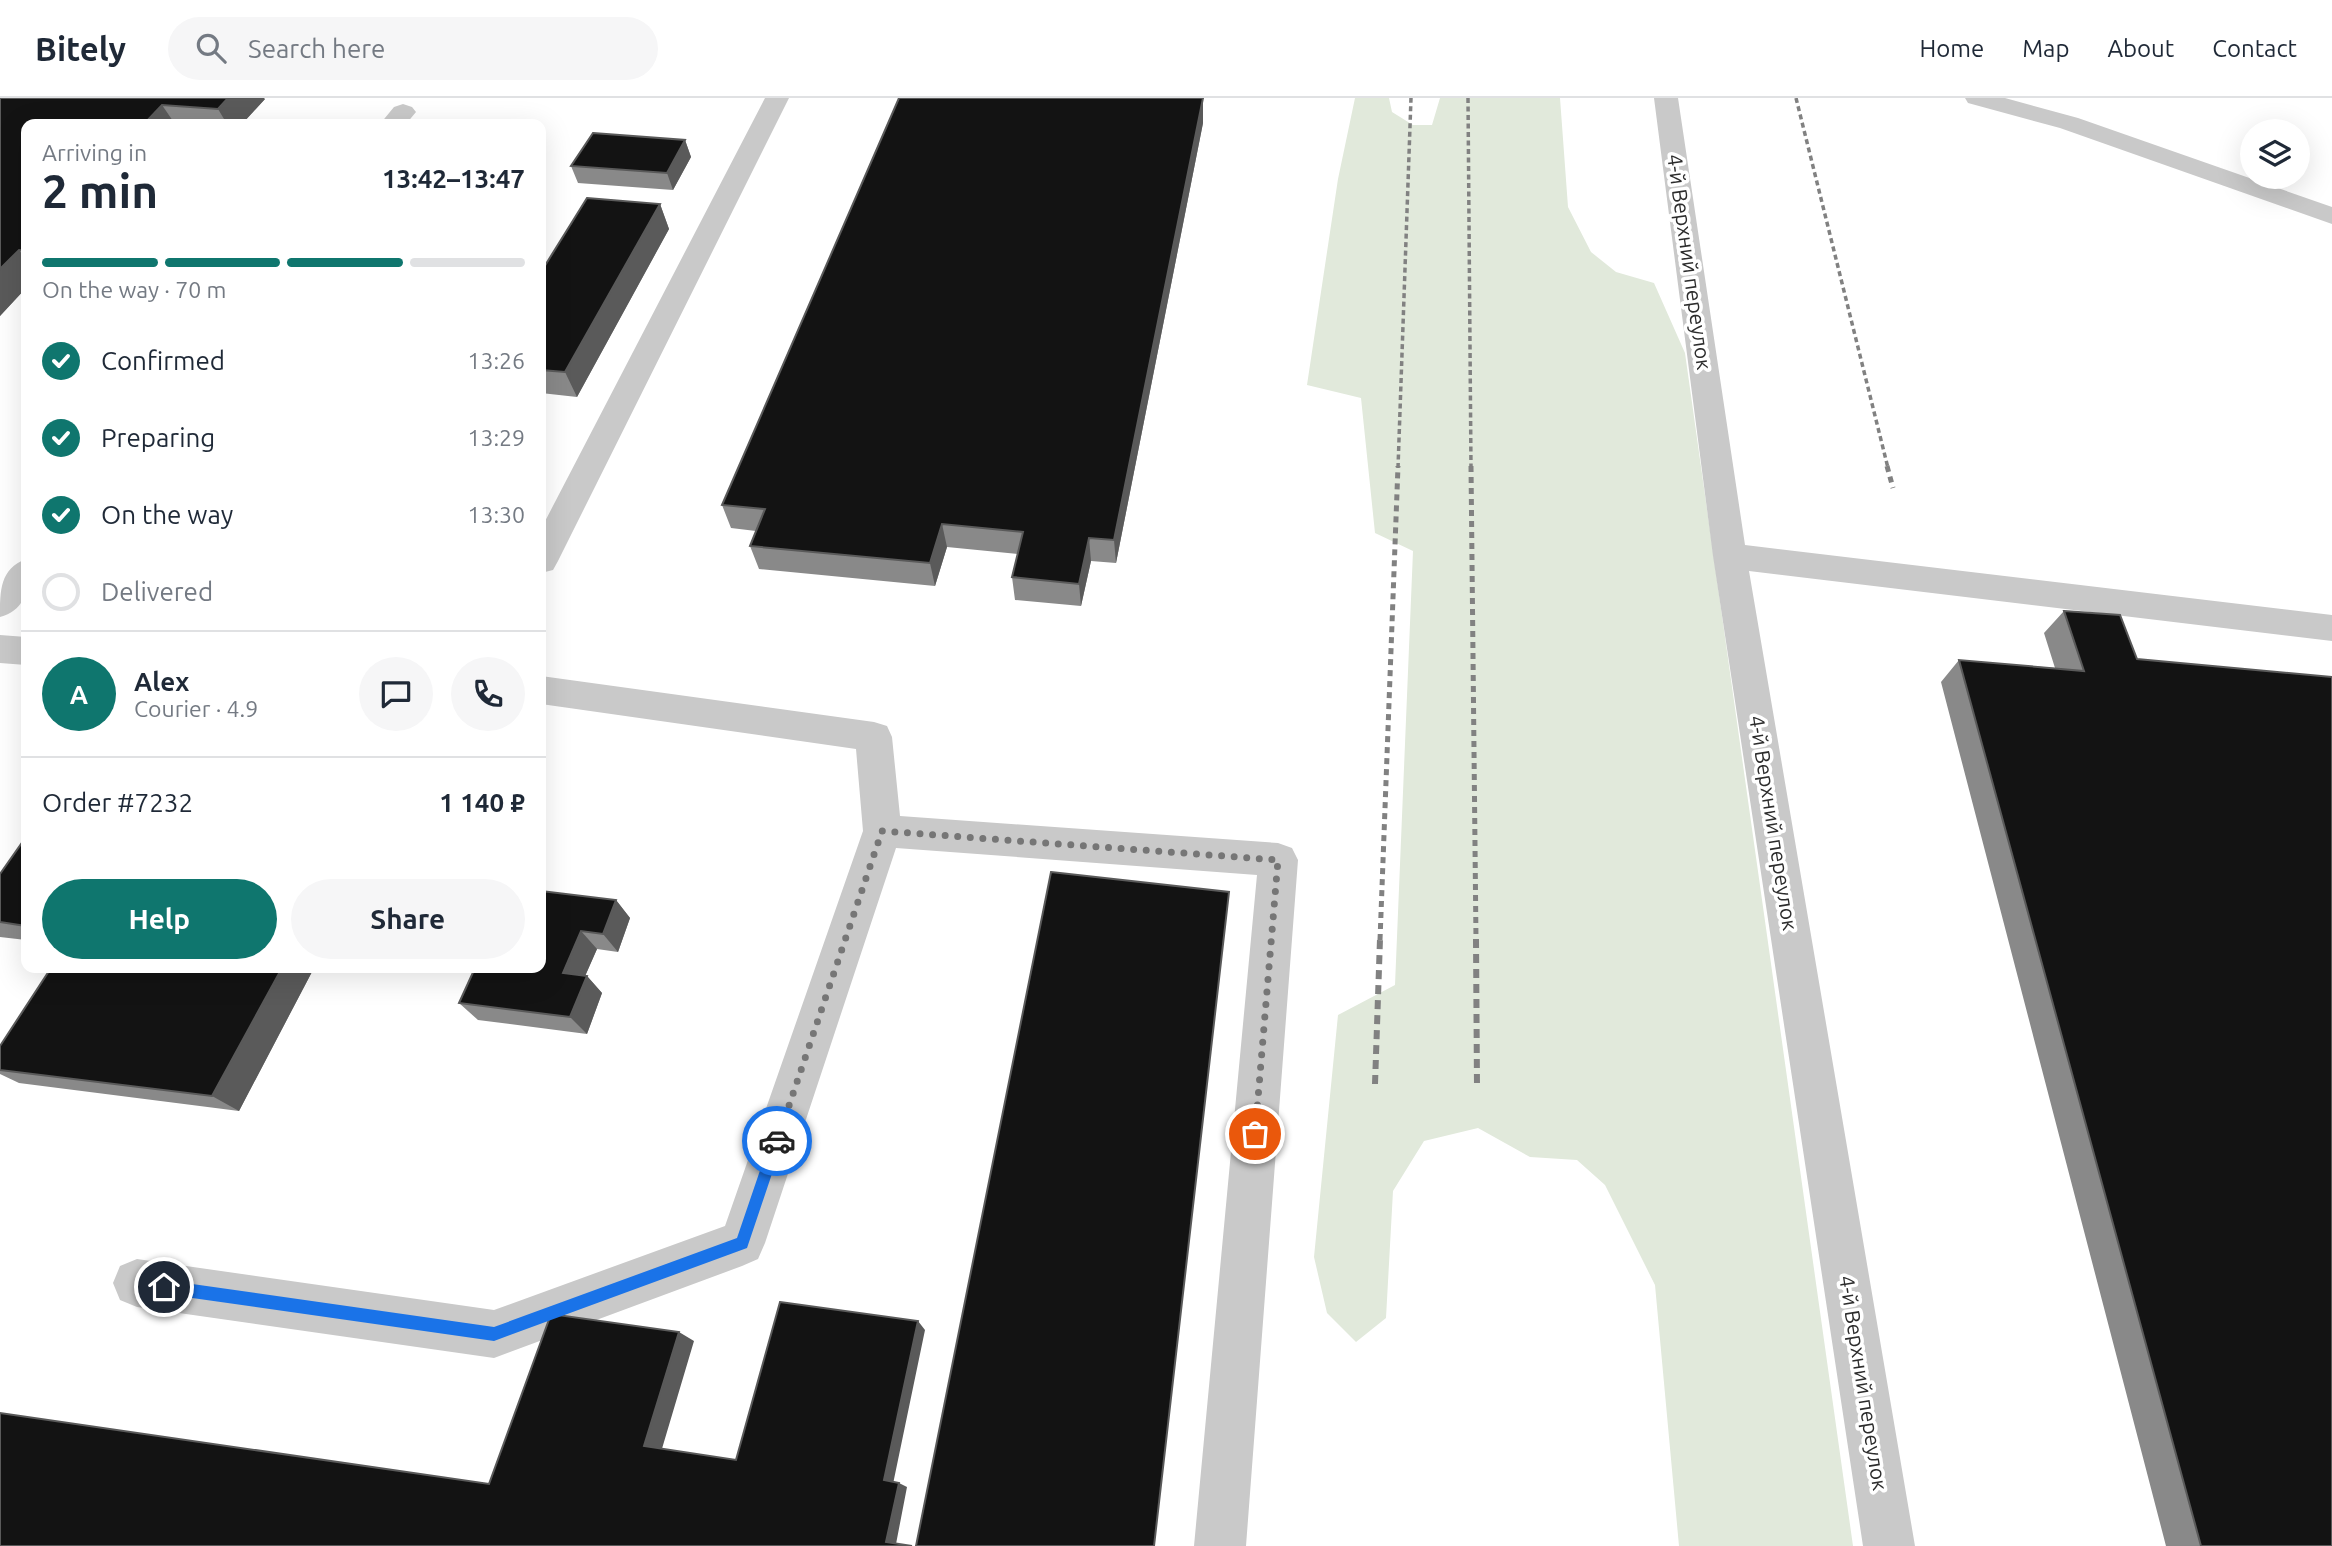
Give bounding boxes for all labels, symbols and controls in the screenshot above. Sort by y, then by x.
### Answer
search box [168,17,658,80]
icon: search [192,29,230,67]
text: Bitely [35,30,126,67]
text: Search here [248,34,385,63]
text: Home [1919,35,1984,62]
text: Map [2022,35,2069,62]
text: About [2107,35,2174,62]
text: Contact [2212,35,2297,62]
map controls [2240,119,2310,189]
button: layers [2240,119,2310,189]
text: Arriving in [42,140,147,165]
street label: 4-й Верхний переулок [1663,153,1717,371]
text: 13:42–13:47 [382,164,525,193]
text: 2 min [42,165,158,217]
text: On the way · 70 m [42,277,226,302]
icon: check [42,342,80,380]
text: Confirmed [101,346,225,375]
text: 13:26 [467,348,525,373]
icon: check [42,419,80,457]
text: Preparing [101,423,215,452]
text: 13:29 [467,425,525,450]
icon: check [42,496,80,534]
text: On the way [101,500,233,529]
text: 13:30 [467,502,525,527]
text: Delivered [101,577,213,606]
button: chat [359,657,433,731]
button: phone [451,657,525,731]
text: Alex [134,667,189,696]
text: A [70,680,88,709]
text: Courier · 4.9 [134,696,258,721]
street label: 4-й Верхний переулок [1745,714,1803,932]
text: Order #7232 [42,788,193,817]
text: 1 140 ₽ [439,788,525,817]
button: Help [42,879,277,959]
button: Share [291,879,525,959]
pin [1225,1104,1285,1164]
courier [742,1106,812,1176]
icon: bag [1236,1115,1274,1153]
icon: car [758,1122,796,1160]
pin [134,1257,194,1317]
icon: home [145,1268,183,1306]
street label: 4-й Верхний переулок [1835,1274,1893,1492]

